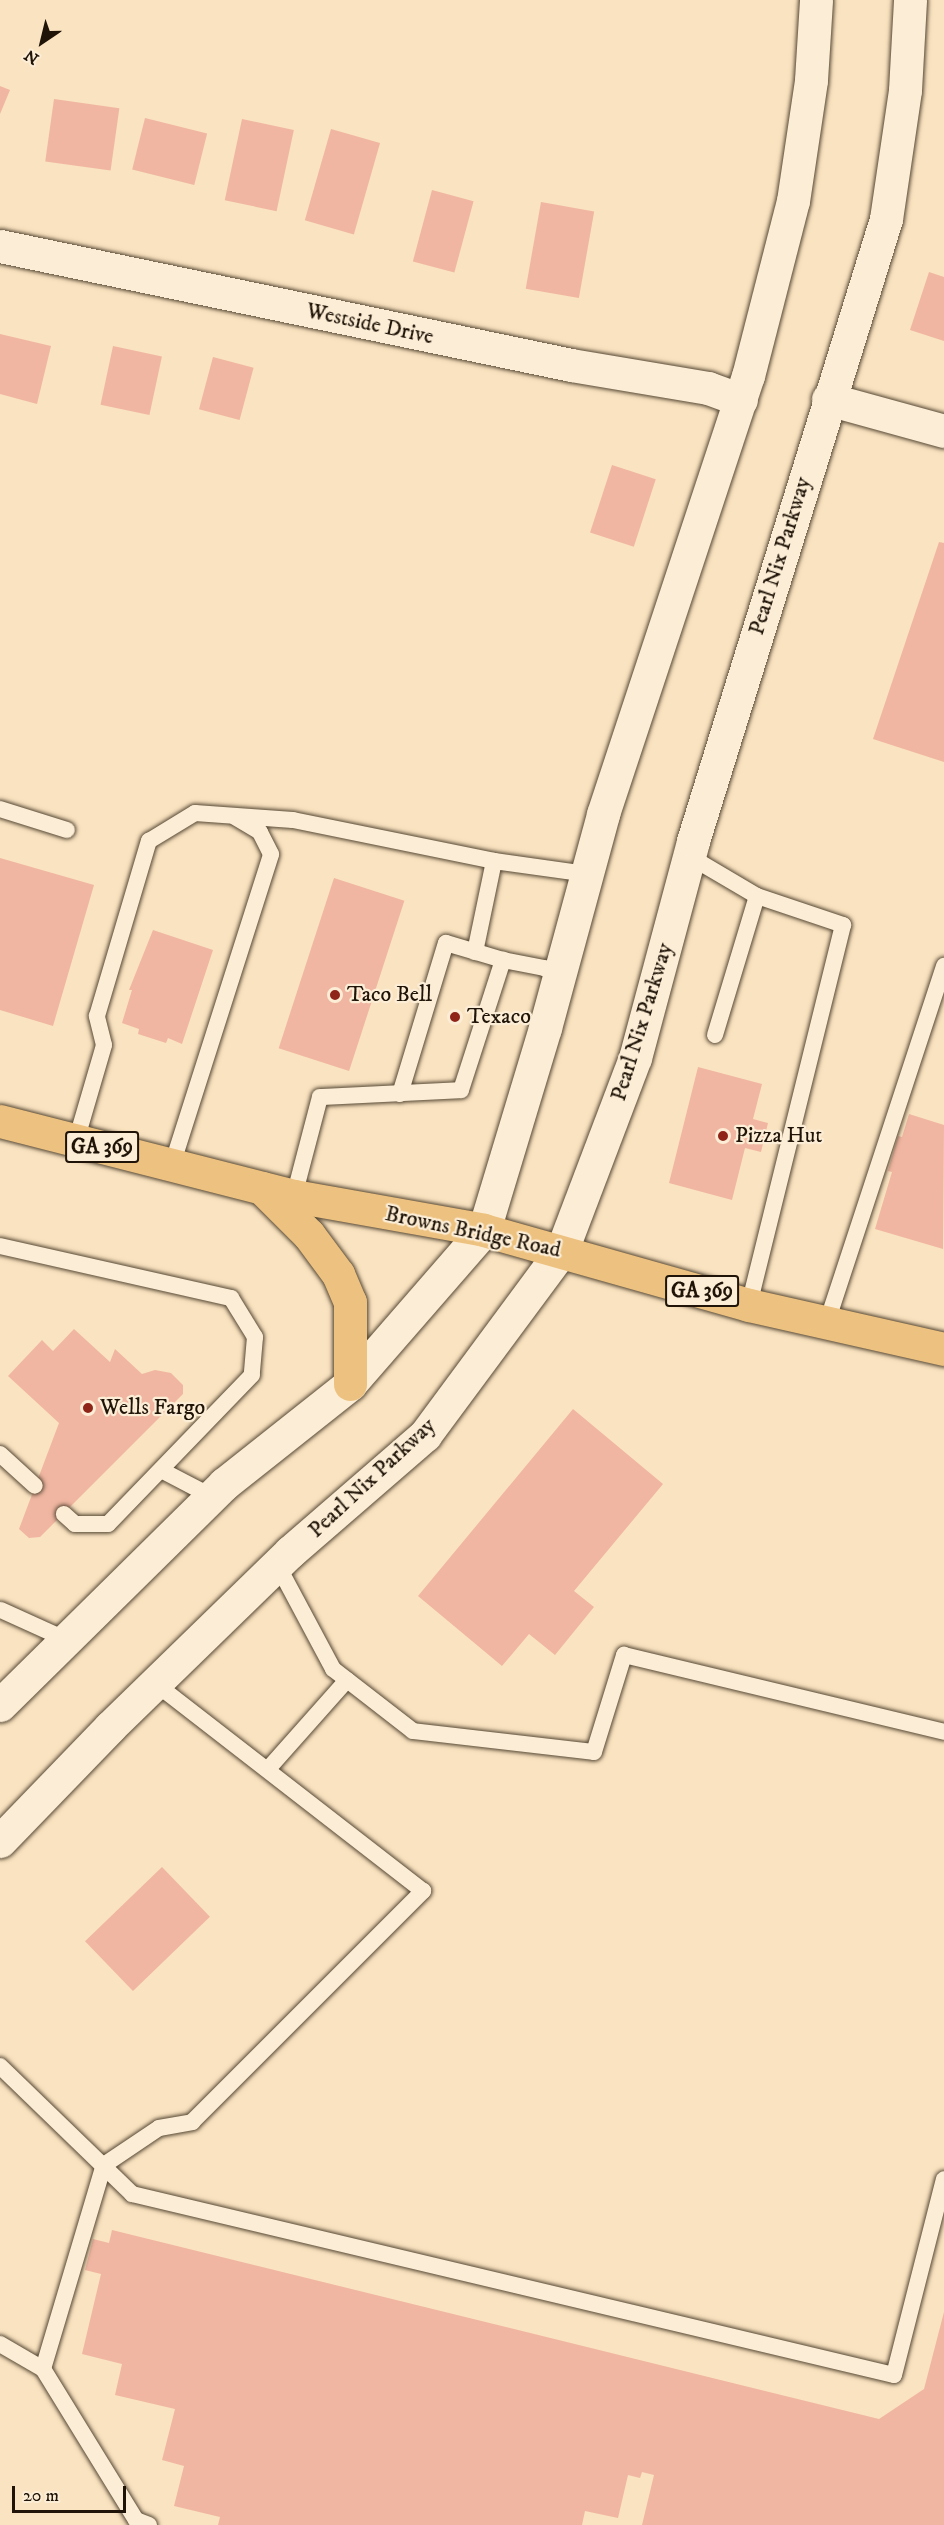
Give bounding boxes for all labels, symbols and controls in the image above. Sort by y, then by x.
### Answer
north arrow [12,12,72,72]
text: N [21,45,43,69]
street label: Westside Drive [304,298,436,350]
street label: Pearl Nix Parkway [743,474,817,638]
street label: Pearl Nix Parkway [605,940,679,1104]
place label: Taco Bell [347,982,432,1008]
marker: Taco Bell [328,988,342,1002]
place label: Texaco [467,1004,531,1030]
marker: Texaco [448,1010,462,1024]
place label: Pizza Hut [735,1123,822,1149]
road number: GA 369 [64,1129,140,1165]
marker: Pizza Hut [716,1129,730,1143]
street label: Browns Bridge Road [383,1200,563,1264]
road number: GA 369 [664,1273,740,1309]
place label: Wells Fargo [100,1395,205,1421]
marker: Wells Fargo [81,1401,95,1415]
street label: Pearl Nix Parkway [303,1412,441,1544]
scale bar [15,2474,129,2512]
text: 20 m [23,2485,59,2507]

